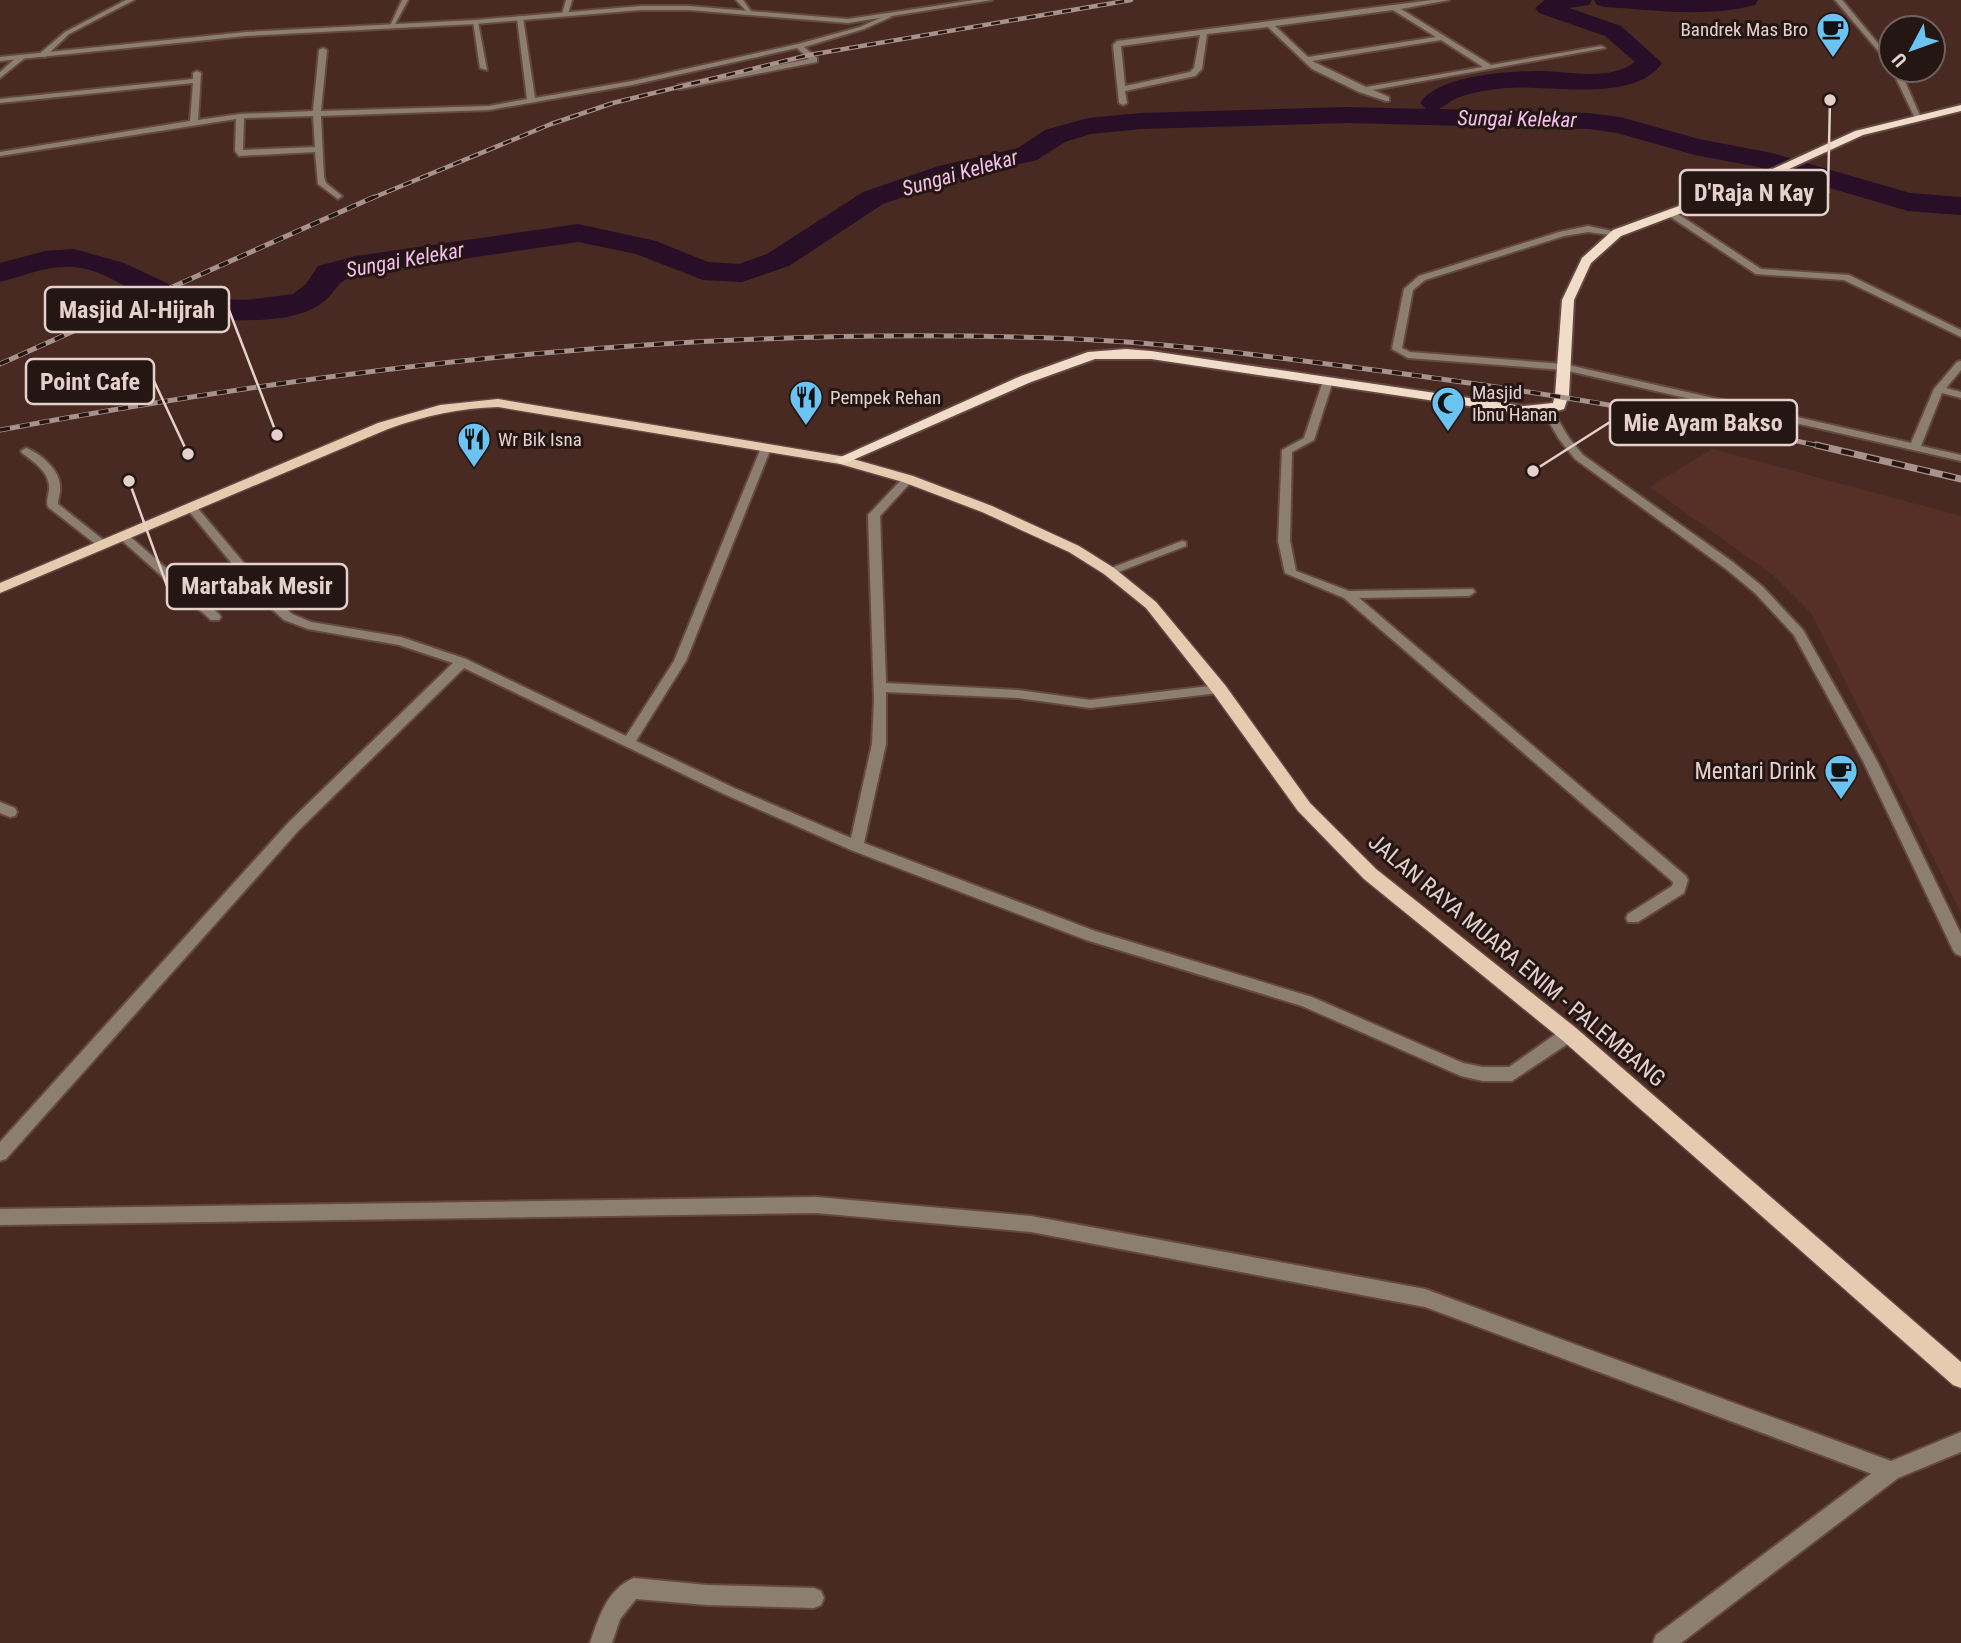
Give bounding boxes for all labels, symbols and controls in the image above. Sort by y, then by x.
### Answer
cafe icon: Bandrek Mas Bro [1814,10,1852,59]
north arrow [1877,14,1947,84]
place label: Bandrek Mas Bro [1680,18,1808,41]
text: U [1887,48,1912,71]
water label: Sungai Kelekar [1457,106,1578,132]
water label: Sungai Kelekar [899,145,1021,201]
callout: D'Raja N Kay [1680,170,1828,215]
text: D'Raja N Kay [1694,179,1814,207]
water label: Sungai Kelekar [344,238,467,282]
callout: Masjid Al-Hijrah [45,287,229,332]
text: Masjid Al-Hijrah [59,296,215,324]
callout: Point Cafe [26,359,154,404]
text: Point Cafe [40,368,140,396]
restaurant icon: Pempek Rehan [787,378,825,427]
place label: Masjid Ibnu Hanan [1472,381,1557,426]
mosque icon: Masjid Ibnu Hanan [1429,384,1467,433]
place label: Pempek Rehan [830,386,941,409]
callout: Mie Ayam Bakso [1610,400,1797,445]
text: Mie Ayam Bakso [1623,409,1783,437]
restaurant icon: Wr Bik Isna [455,420,493,469]
place label: Wr Bik Isna [498,428,582,451]
callout: Martabak Mesir [167,564,347,609]
text: Martabak Mesir [181,572,333,600]
cafe icon: Mentari Drink [1822,752,1860,801]
place label: Mentari Drink [1694,758,1817,785]
street label: JALAN RAYA MUARA ENIM - PALEMBANG [1363,828,1671,1093]

